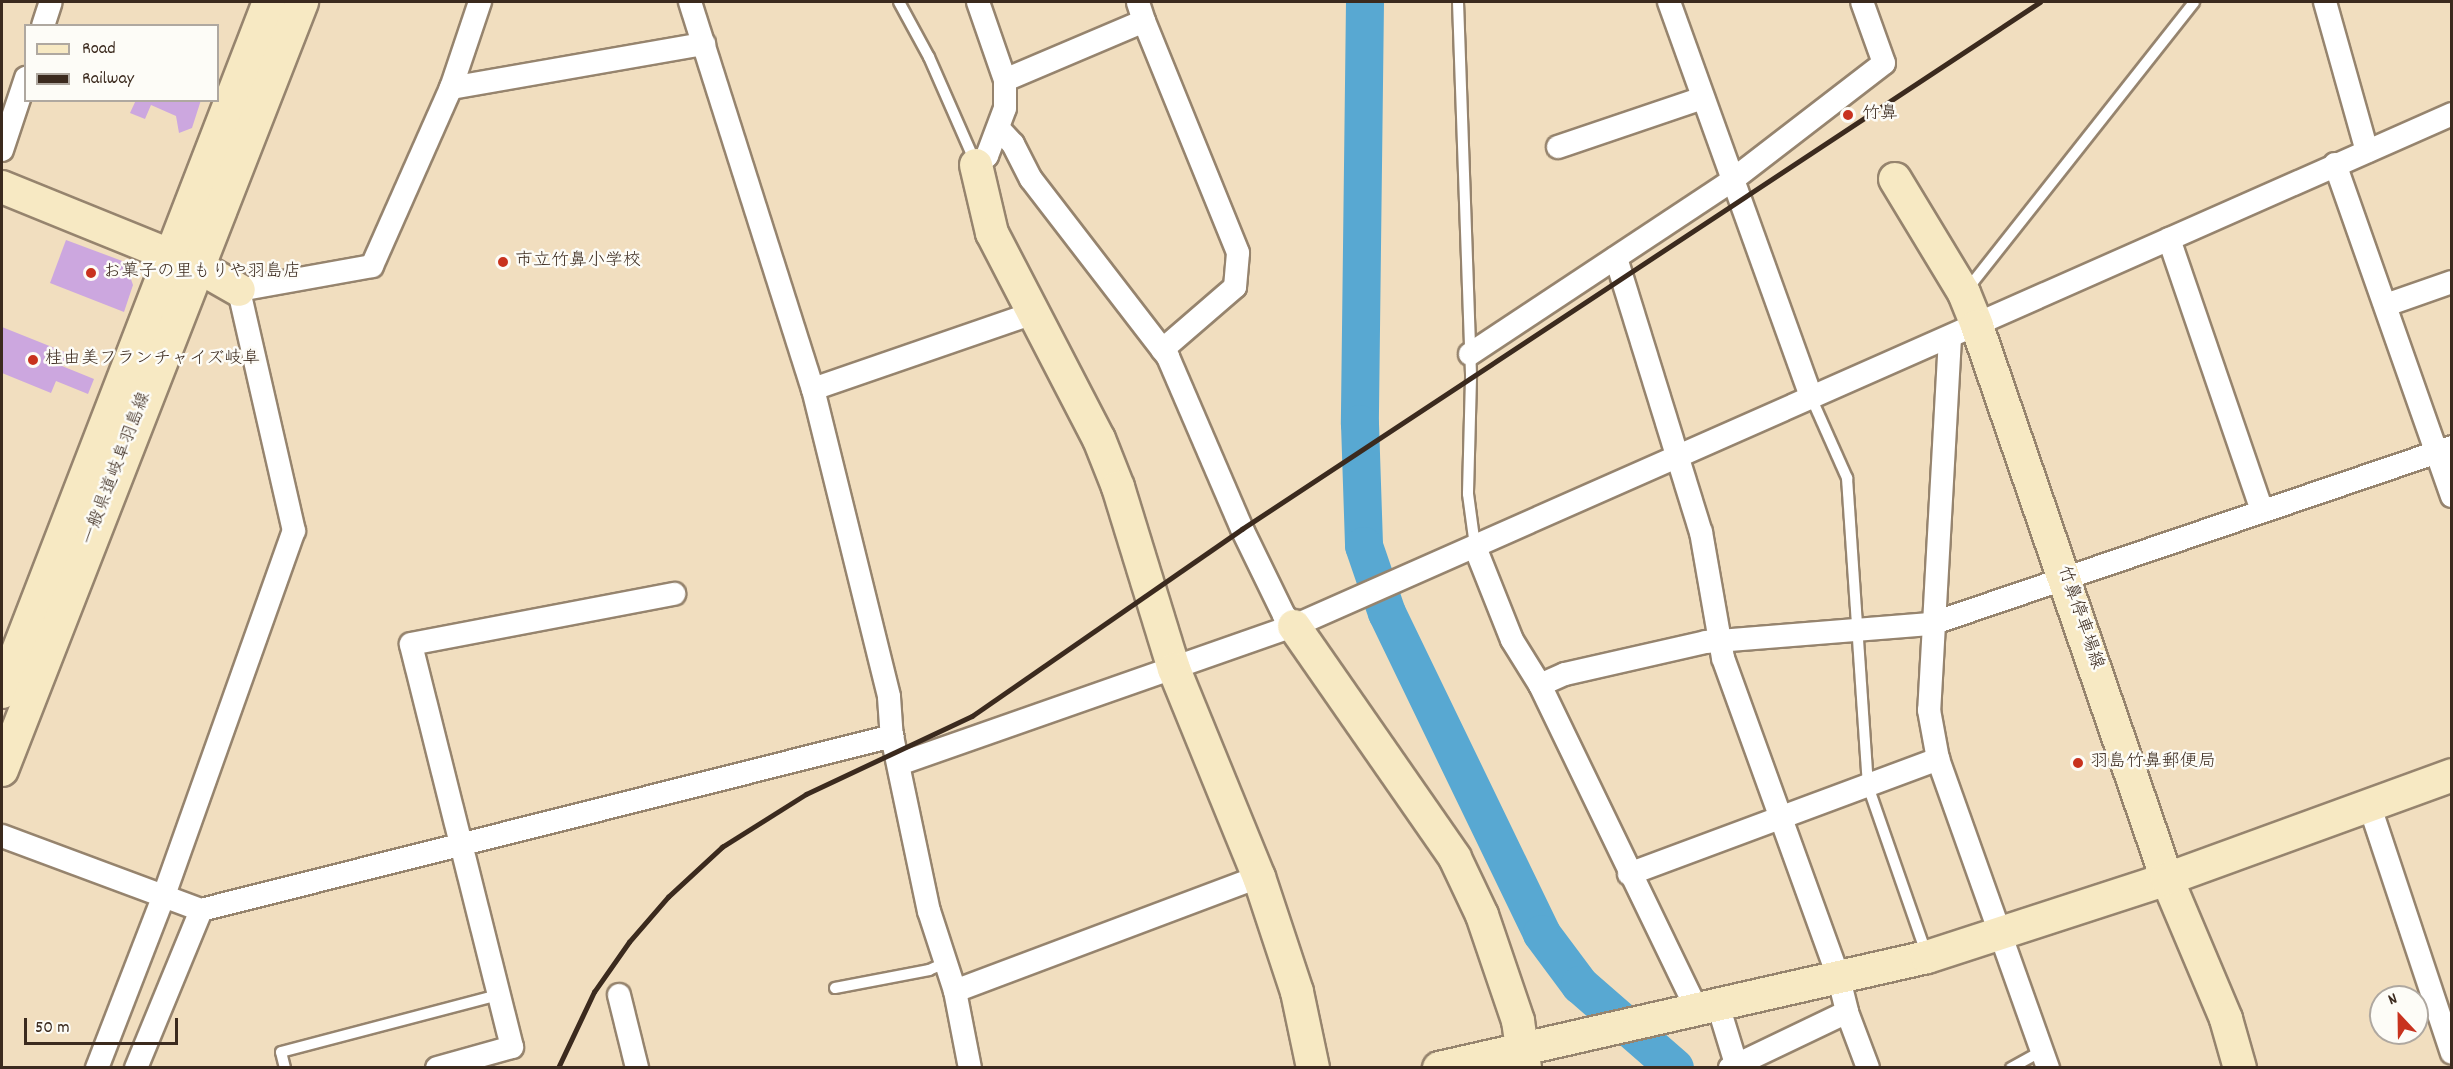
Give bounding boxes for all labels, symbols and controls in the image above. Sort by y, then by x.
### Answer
legend [24,24,219,102]
text: Road [82,37,116,62]
text: Railway [82,67,134,92]
place label: 竹鼻 [1862,104,1898,126]
marker: 竹鼻 [1839,106,1857,124]
place label: 市立竹鼻小学校 [515,251,641,273]
marker: 市立竹鼻小学校 [496,255,510,269]
place label: お菓子の里もりや羽島店 [103,262,301,284]
marker: お菓子の里もりや羽島店 [84,266,98,280]
place label: 桂由美フランチャイズ岐阜 [45,349,261,371]
marker: 桂由美フランチャイズ岐阜 [26,353,40,367]
street label: 一般県道岐阜羽島線 [79,390,157,548]
street label: 竹鼻停車場線 [2051,563,2107,673]
place label: 羽島竹鼻郵便局 [2090,752,2216,774]
marker: 羽島竹鼻郵便局 [2071,756,2085,770]
north arrow [2369,985,2429,1045]
text: N [2385,988,2401,1012]
scale bar [27,1006,182,1044]
text: 50 m [35,1016,70,1041]

